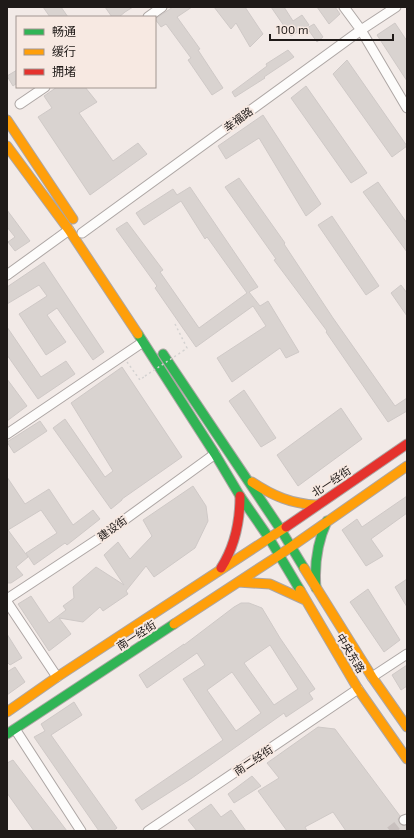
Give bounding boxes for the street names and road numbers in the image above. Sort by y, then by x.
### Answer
street label: 幸福路 [221,104,255,134]
street label: 北一经街 [309,463,353,499]
street label: 建设街 [95,513,129,543]
street label: 南一经街 [114,618,158,652]
street label: 中央东路 [334,631,368,675]
street label: 南二经街 [231,742,275,778]

